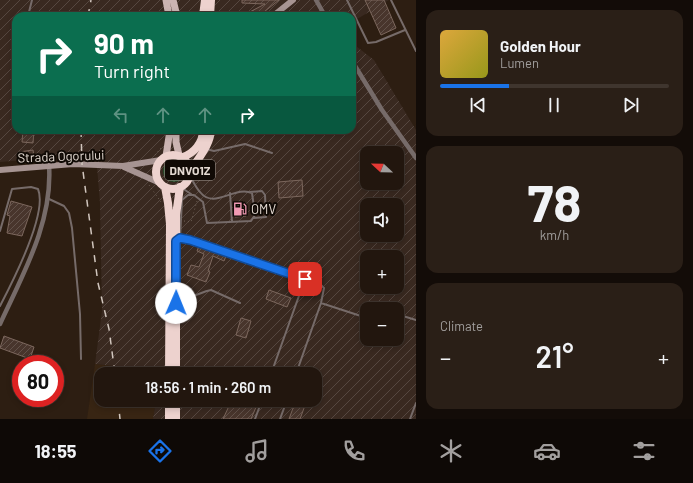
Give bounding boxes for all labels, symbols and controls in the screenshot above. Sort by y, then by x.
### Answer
text: 90 m [94,26,154,60]
icon: right [28,28,80,80]
text: Golden Hour [500,37,581,55]
text: Lumen [500,55,539,71]
text: Turn right [94,60,170,82]
icon: previous [467,94,489,116]
icon: pause [543,94,565,116]
icon: next [620,94,642,116]
icon: left [110,104,132,126]
icon: ahead [152,104,174,126]
icon: ahead [194,104,216,126]
icon: right [236,104,258,126]
street label: Strada Ogorului [17,146,105,166]
north arrow [360,146,404,190]
map controls [360,146,404,346]
road number: DNVO1Z [165,160,215,180]
text: 78 [528,170,581,232]
button: sound [360,198,404,242]
fuel station icon: OMV [232,201,248,217]
place label: OMV [251,201,276,217]
text: km/h [540,227,569,243]
button: + [360,250,404,294]
pin [288,262,322,296]
icon: arrive [294,268,316,290]
position arrow [155,282,197,324]
button: − [360,302,404,346]
text: Climate [440,318,483,334]
text: 21° [535,338,574,374]
text: − [440,344,451,370]
text: + [658,344,669,370]
speed limit sign: 80 [12,355,64,407]
text: 18:56 · 1 min · 260 m [145,378,271,396]
icon: directions [146,437,174,465]
icon: music [243,437,271,465]
icon: phone [340,437,368,465]
icon: climate [437,437,465,465]
icon: car [533,437,561,465]
icon: filters [630,437,658,465]
text: 18:55 [34,440,77,462]

